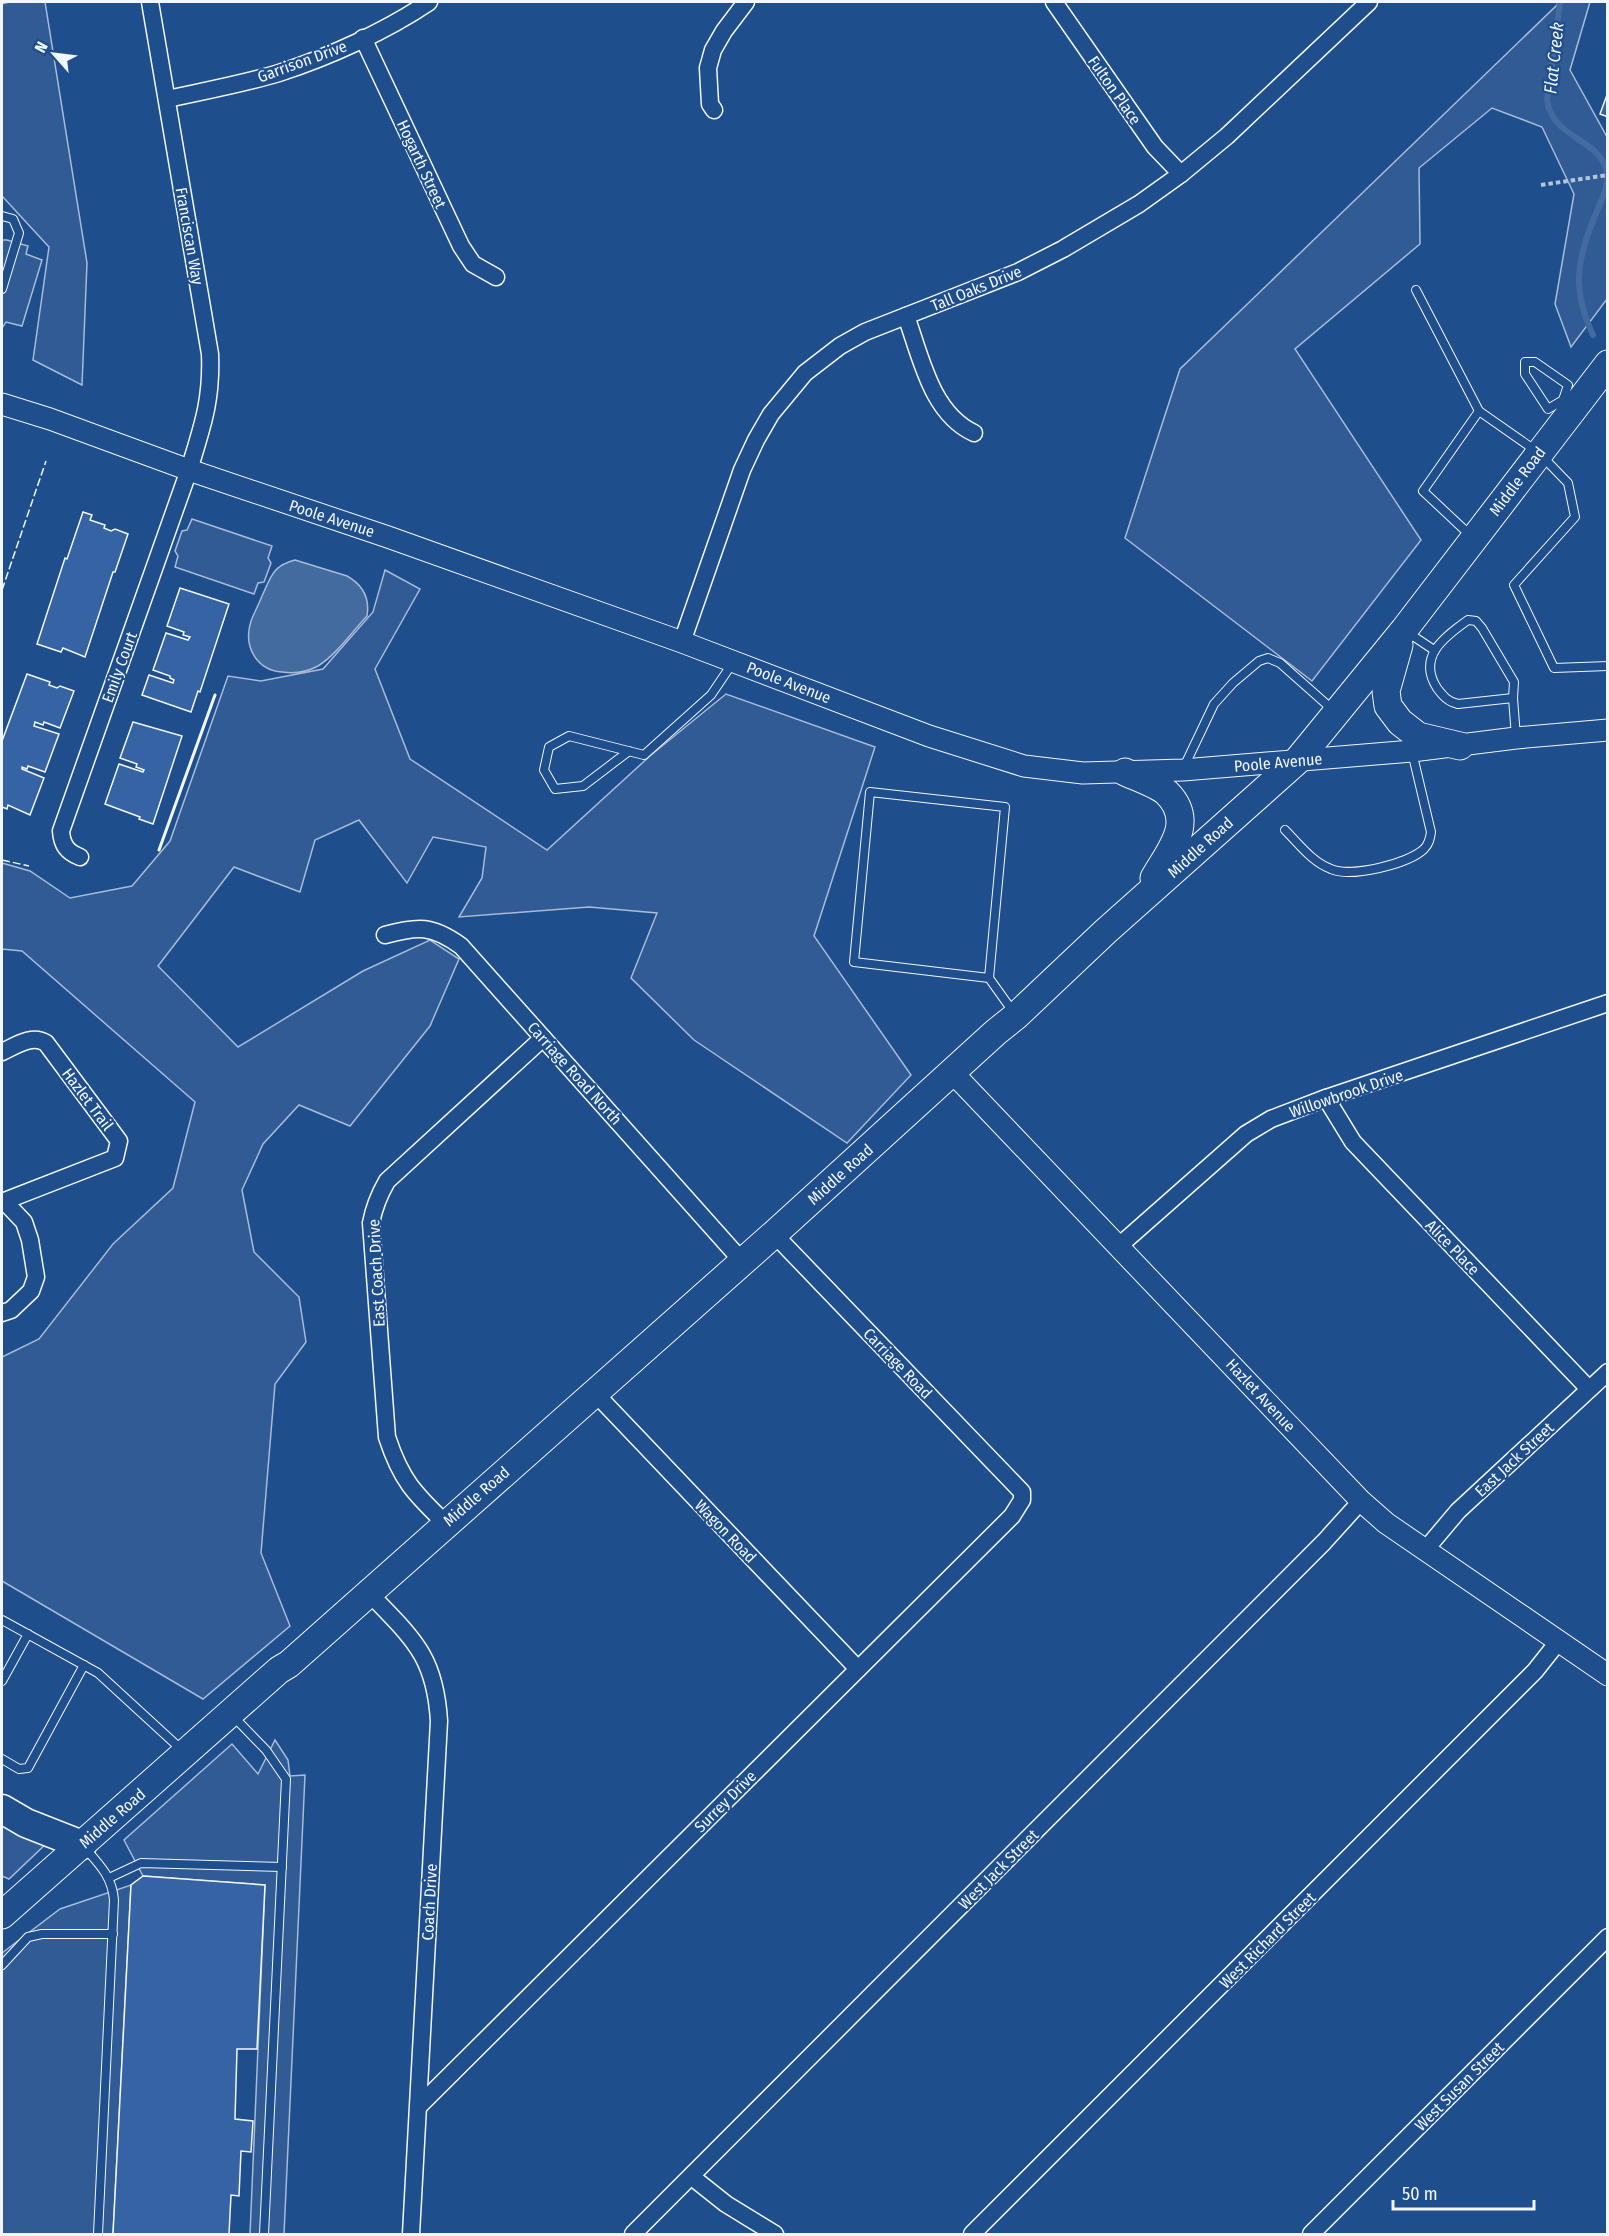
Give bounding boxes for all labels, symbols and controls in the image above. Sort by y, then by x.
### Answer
water label: Flat Creek [1539,21,1569,95]
north arrow [24,24,84,84]
street label: Garrison Drive [255,37,349,86]
text: N [31,38,52,56]
street label: Fulton Place [1084,52,1145,128]
street label: Hogarth Street [393,117,451,212]
street label: Franciscan Way [172,186,208,287]
street label: Tall Oaks Drive [928,262,1024,315]
street label: Middle Road [1485,443,1550,520]
street label: Poole Avenue [287,496,377,541]
street label: Emily Court [98,628,141,705]
street label: Poole Avenue [744,658,834,707]
street label: Poole Avenue [1233,749,1323,776]
street label: Middle Road [1164,813,1237,882]
street label: Carriage Road North [523,1018,626,1129]
street label: Hazlet Trail [58,1064,117,1134]
street label: Willowbrook Drive [1287,1065,1406,1122]
street label: Middle Road [804,1140,877,1209]
street label: Alice Place [1422,1216,1484,1279]
street label: East Coach Drive [364,1219,389,1327]
street label: Carriage Road [859,1324,936,1403]
street label: Hazlet Avenue [1222,1355,1299,1436]
street label: East Jack Street [1471,1418,1558,1501]
street label: Middle Road [439,1462,513,1530]
street label: Wagon Road [691,1496,760,1567]
street label: Surrey Drive [690,1766,760,1836]
street label: Middle Road [75,1784,149,1852]
street label: West Jack Street [954,1825,1043,1913]
street label: Coach Drive [418,1863,441,1941]
street label: West Richard Street [1215,1888,1320,1992]
street label: West Susan Street [1411,2037,1508,2135]
scale bar [1393,2173,1534,2211]
text: 50 m [1402,2183,1438,2205]

